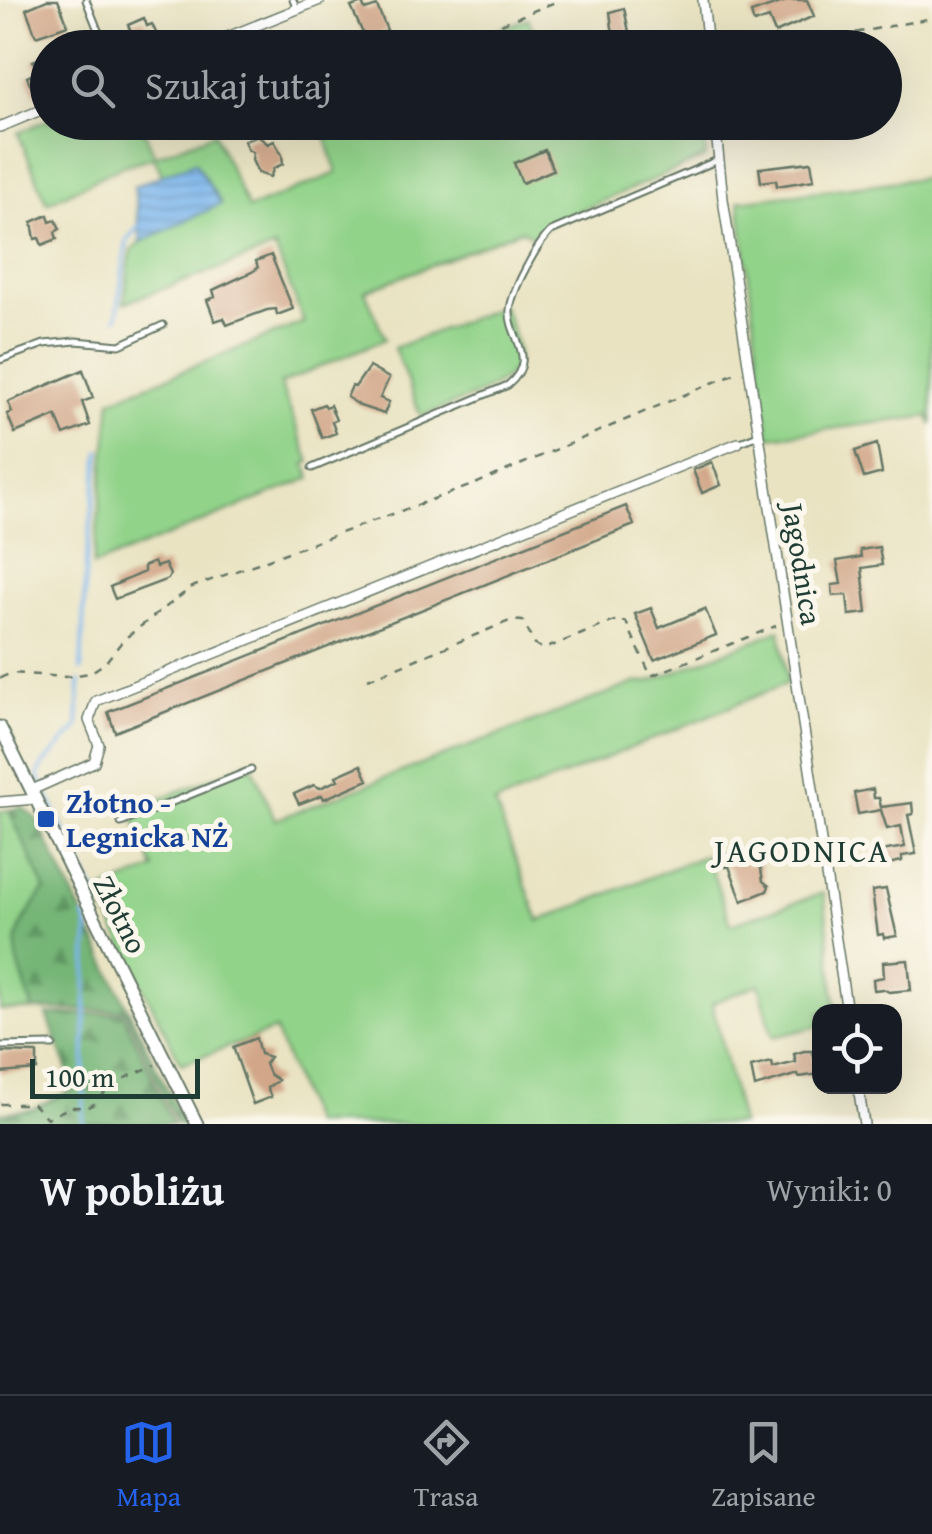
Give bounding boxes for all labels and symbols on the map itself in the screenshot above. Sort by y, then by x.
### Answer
street label: Jagodnica [771,496,834,628]
place label: Złotno - Legnicka NŻ [66,780,228,858]
marker: Złotno - Legnicka NŻ [35,808,57,830]
district label: JAGODNICA [710,827,890,874]
street label: Złotno [83,867,159,961]
scale bar [30,1054,200,1098]

